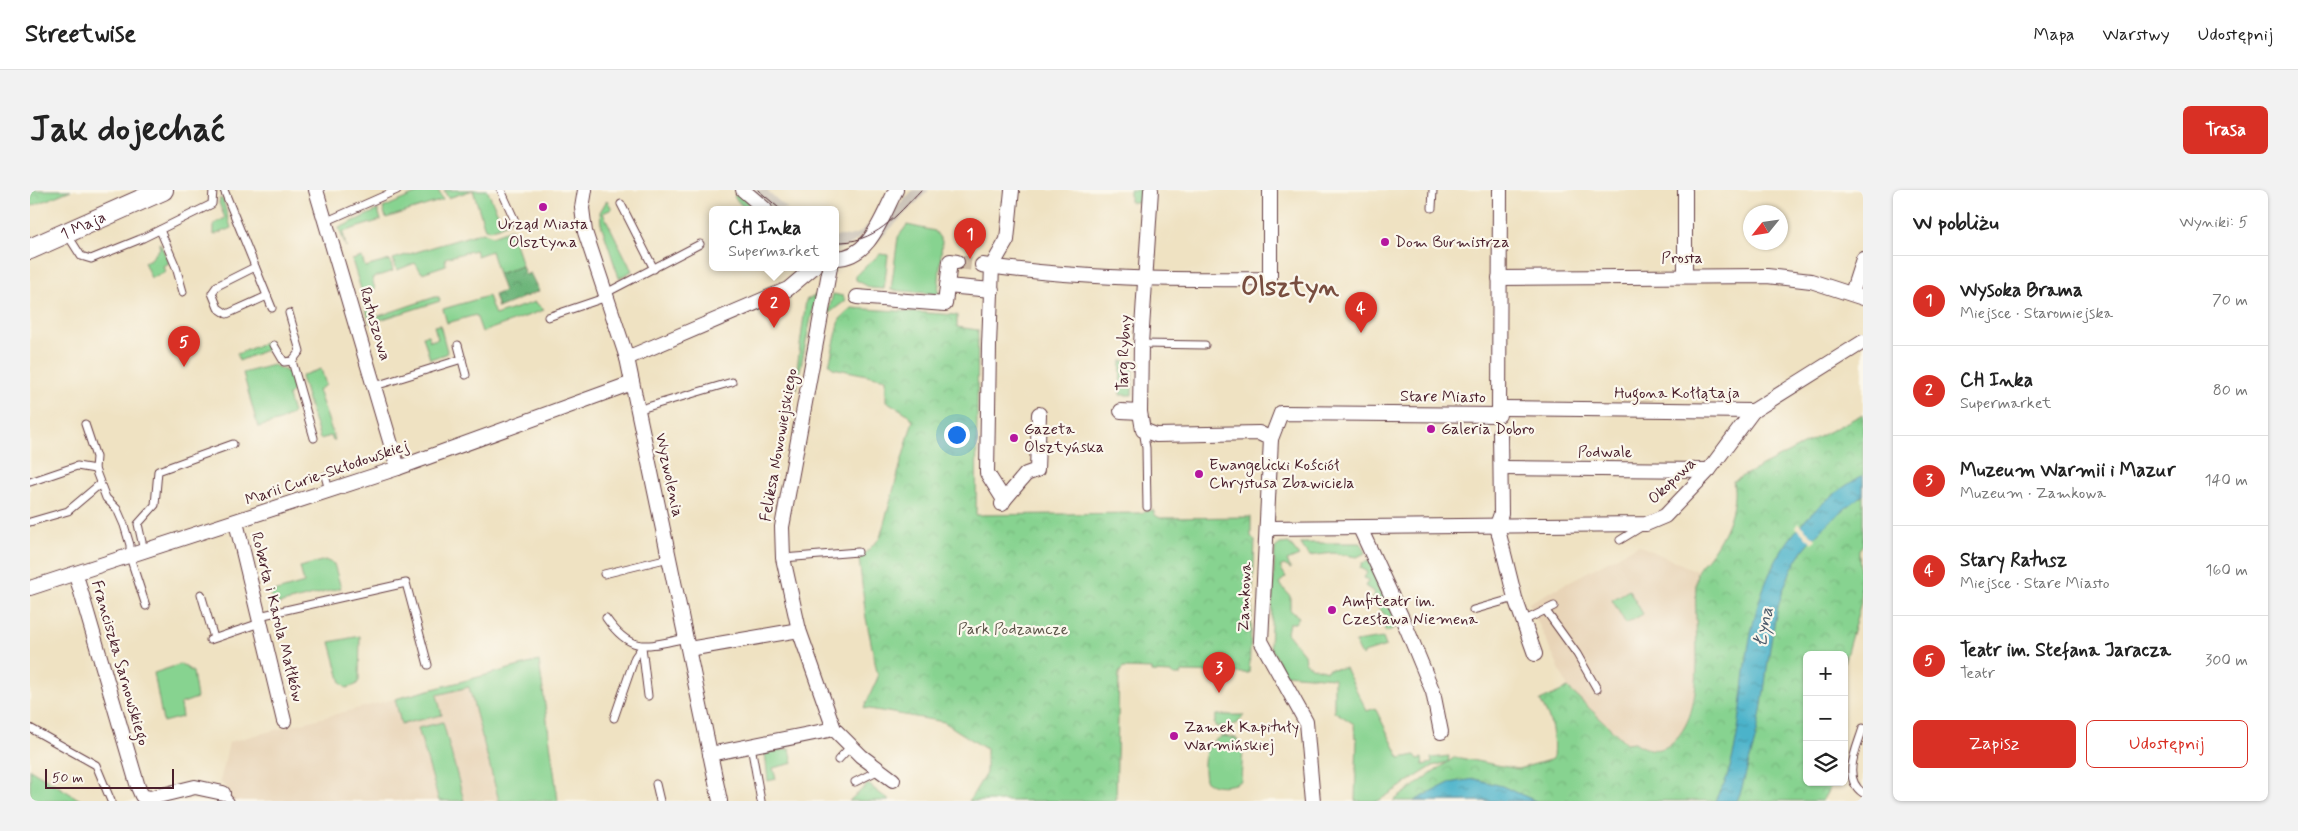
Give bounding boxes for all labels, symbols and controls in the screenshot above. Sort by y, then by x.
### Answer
text: Streetwise [25,19,136,50]
text: Mapa [2034,23,2075,47]
text: Warstwy [2103,23,2170,47]
text: Udostępnij [2198,23,2273,47]
button: Trasa [2183,106,2268,154]
text: Jak dojechać [30,107,225,153]
marker: Urząd Miasta Olsztyna [537,201,549,213]
north arrow [1743,205,1788,250]
street label: 1 Maja [57,206,109,245]
popup [709,206,839,271]
text: W pobliżu [1913,209,1999,237]
text: Wyniki: 5 [2179,212,2248,233]
place label: Urząd Miasta Olsztyna [498,214,588,253]
text: CH Inka [728,216,801,241]
pin: 1 [954,218,986,259]
place label: Dom Burmistrza [1395,232,1509,253]
marker: Dom Burmistrza [1379,236,1391,248]
text: Supermarket [728,241,820,262]
street label: Prosta [1661,248,1703,269]
district label: Olsztyn [1241,271,1339,305]
text: Wysoka Brama [1960,278,2083,303]
street label: Ratuszowa [354,285,396,363]
pin: 2 [758,287,790,328]
text: 1 [1925,290,1933,311]
text: 70 m [2212,290,2248,311]
pin: 4 [1345,292,1377,333]
text: Miejsce · Staromiejska [1960,303,2113,324]
street label: Targ Rybny [1112,314,1137,392]
pin: 5 [168,326,200,367]
street label: Feliksa Nowowiejskiego [755,367,804,523]
text: CH Inka [1960,368,2033,393]
text: 2 [1925,380,1933,401]
text: 80 m [2213,380,2248,401]
street label: Hugona Kołłątaja [1614,383,1740,405]
street label: Stare Miasto [1400,386,1486,408]
text: Supermarket [1960,393,2051,414]
place label: Gazeta Olsztyńska [1024,419,1104,458]
place label: Galeria Dobro [1441,419,1535,440]
your location [944,422,970,448]
marker: Galeria Dobro [1425,423,1437,435]
street label: Wyzwolenia [650,431,688,519]
marker: Gazeta Olsztyńska [1008,432,1020,444]
street label: Marii Curie-Skłodowskiej [242,435,412,511]
street label: Podwale [1578,442,1633,463]
street label: Okopowa [1643,453,1701,509]
place label: Ewangelicki Kościół Chrystusa Zbawiciela [1209,455,1354,494]
text: Muzeum Warmii i Mazur [1960,458,2176,483]
marker: Ewangelicki Kościół Chrystusa Zbawiciela [1193,468,1205,480]
text: 3 [1925,470,1933,491]
text: 140 m [2204,470,2248,491]
text: Muzeum · Zamkowa [1960,483,2106,504]
street label: Roberta i Karola Małłków [246,530,308,704]
text: Stary Ratusz [1960,548,2067,573]
text: 4 [1924,560,1934,581]
text: 160 m [2205,560,2248,581]
street label: Zamkowa [1233,561,1257,632]
text: Miejsce · Stare Miasto [1960,573,2110,594]
street label: Franciszka Sarnowskiego [85,578,154,748]
place label: Amfiteatr im. Czesława Niemena [1342,591,1478,630]
marker: Amfiteatr im. Czesława Niemena [1326,604,1338,616]
water label: Łyna [1748,605,1780,649]
park label: Park Podzamcze [958,619,1069,640]
text: Teatr im. Stefana Jaracza [1960,638,2171,663]
text: 5 [1924,650,1934,671]
text: 300 m [2205,650,2248,671]
map controls [1803,651,1848,786]
button: + [1803,651,1848,696]
pin: 3 [1203,652,1235,693]
text: Teatr [1960,663,1995,684]
button: − [1803,696,1848,741]
place label: Zamek Kapituły Warmińskiej [1184,717,1299,756]
button: Zapisz [1913,720,2076,768]
button: Udostępnij [2086,720,2248,768]
marker: Zamek Kapituły Warmińskiej [1168,730,1180,742]
button: layers [1803,741,1848,786]
scale bar [45,766,174,789]
text: 50 m [52,769,83,787]

